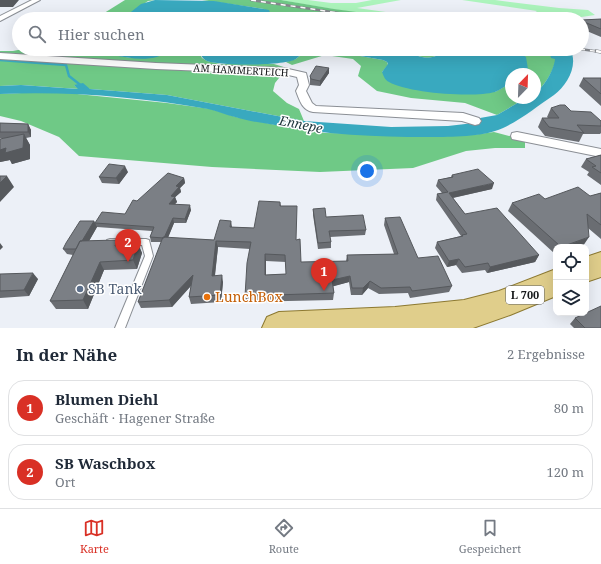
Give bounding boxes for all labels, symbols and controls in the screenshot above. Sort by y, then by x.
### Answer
search box [12,12,589,56]
icon: search [26,23,48,45]
text: Hier suchen [58,24,145,44]
street label: AM HAMMERTEICH [193,61,289,79]
north arrow [505,68,541,104]
water label: Ennepe [277,111,325,137]
your location [357,161,377,181]
pin: 2 [115,229,141,262]
map controls [553,244,589,316]
button: locate [553,244,589,280]
pin: 1 [311,258,337,291]
place label: SB Tank [88,279,142,298]
button: layers [553,280,589,316]
marker: SB Tank [75,284,85,294]
road number: L 700 [506,286,544,304]
place label: LunchBox [215,287,284,306]
marker: LunchBox [202,292,212,302]
text: In der Nähe [16,343,117,366]
text: 2 Ergebnisse [507,345,585,363]
text: Blumen Diehl [55,389,158,409]
text: 1 [26,399,34,417]
text: 80 m [554,399,584,417]
text: Geschäft · Hagener Straße [55,409,215,427]
text: SB Waschbox [55,453,155,473]
text: 2 [26,463,34,481]
text: 120 m [547,463,584,481]
text: Ort [55,473,75,491]
tab: Karte [80,517,109,556]
tab: Route [269,517,299,556]
tab: Gespeichert [459,517,521,556]

